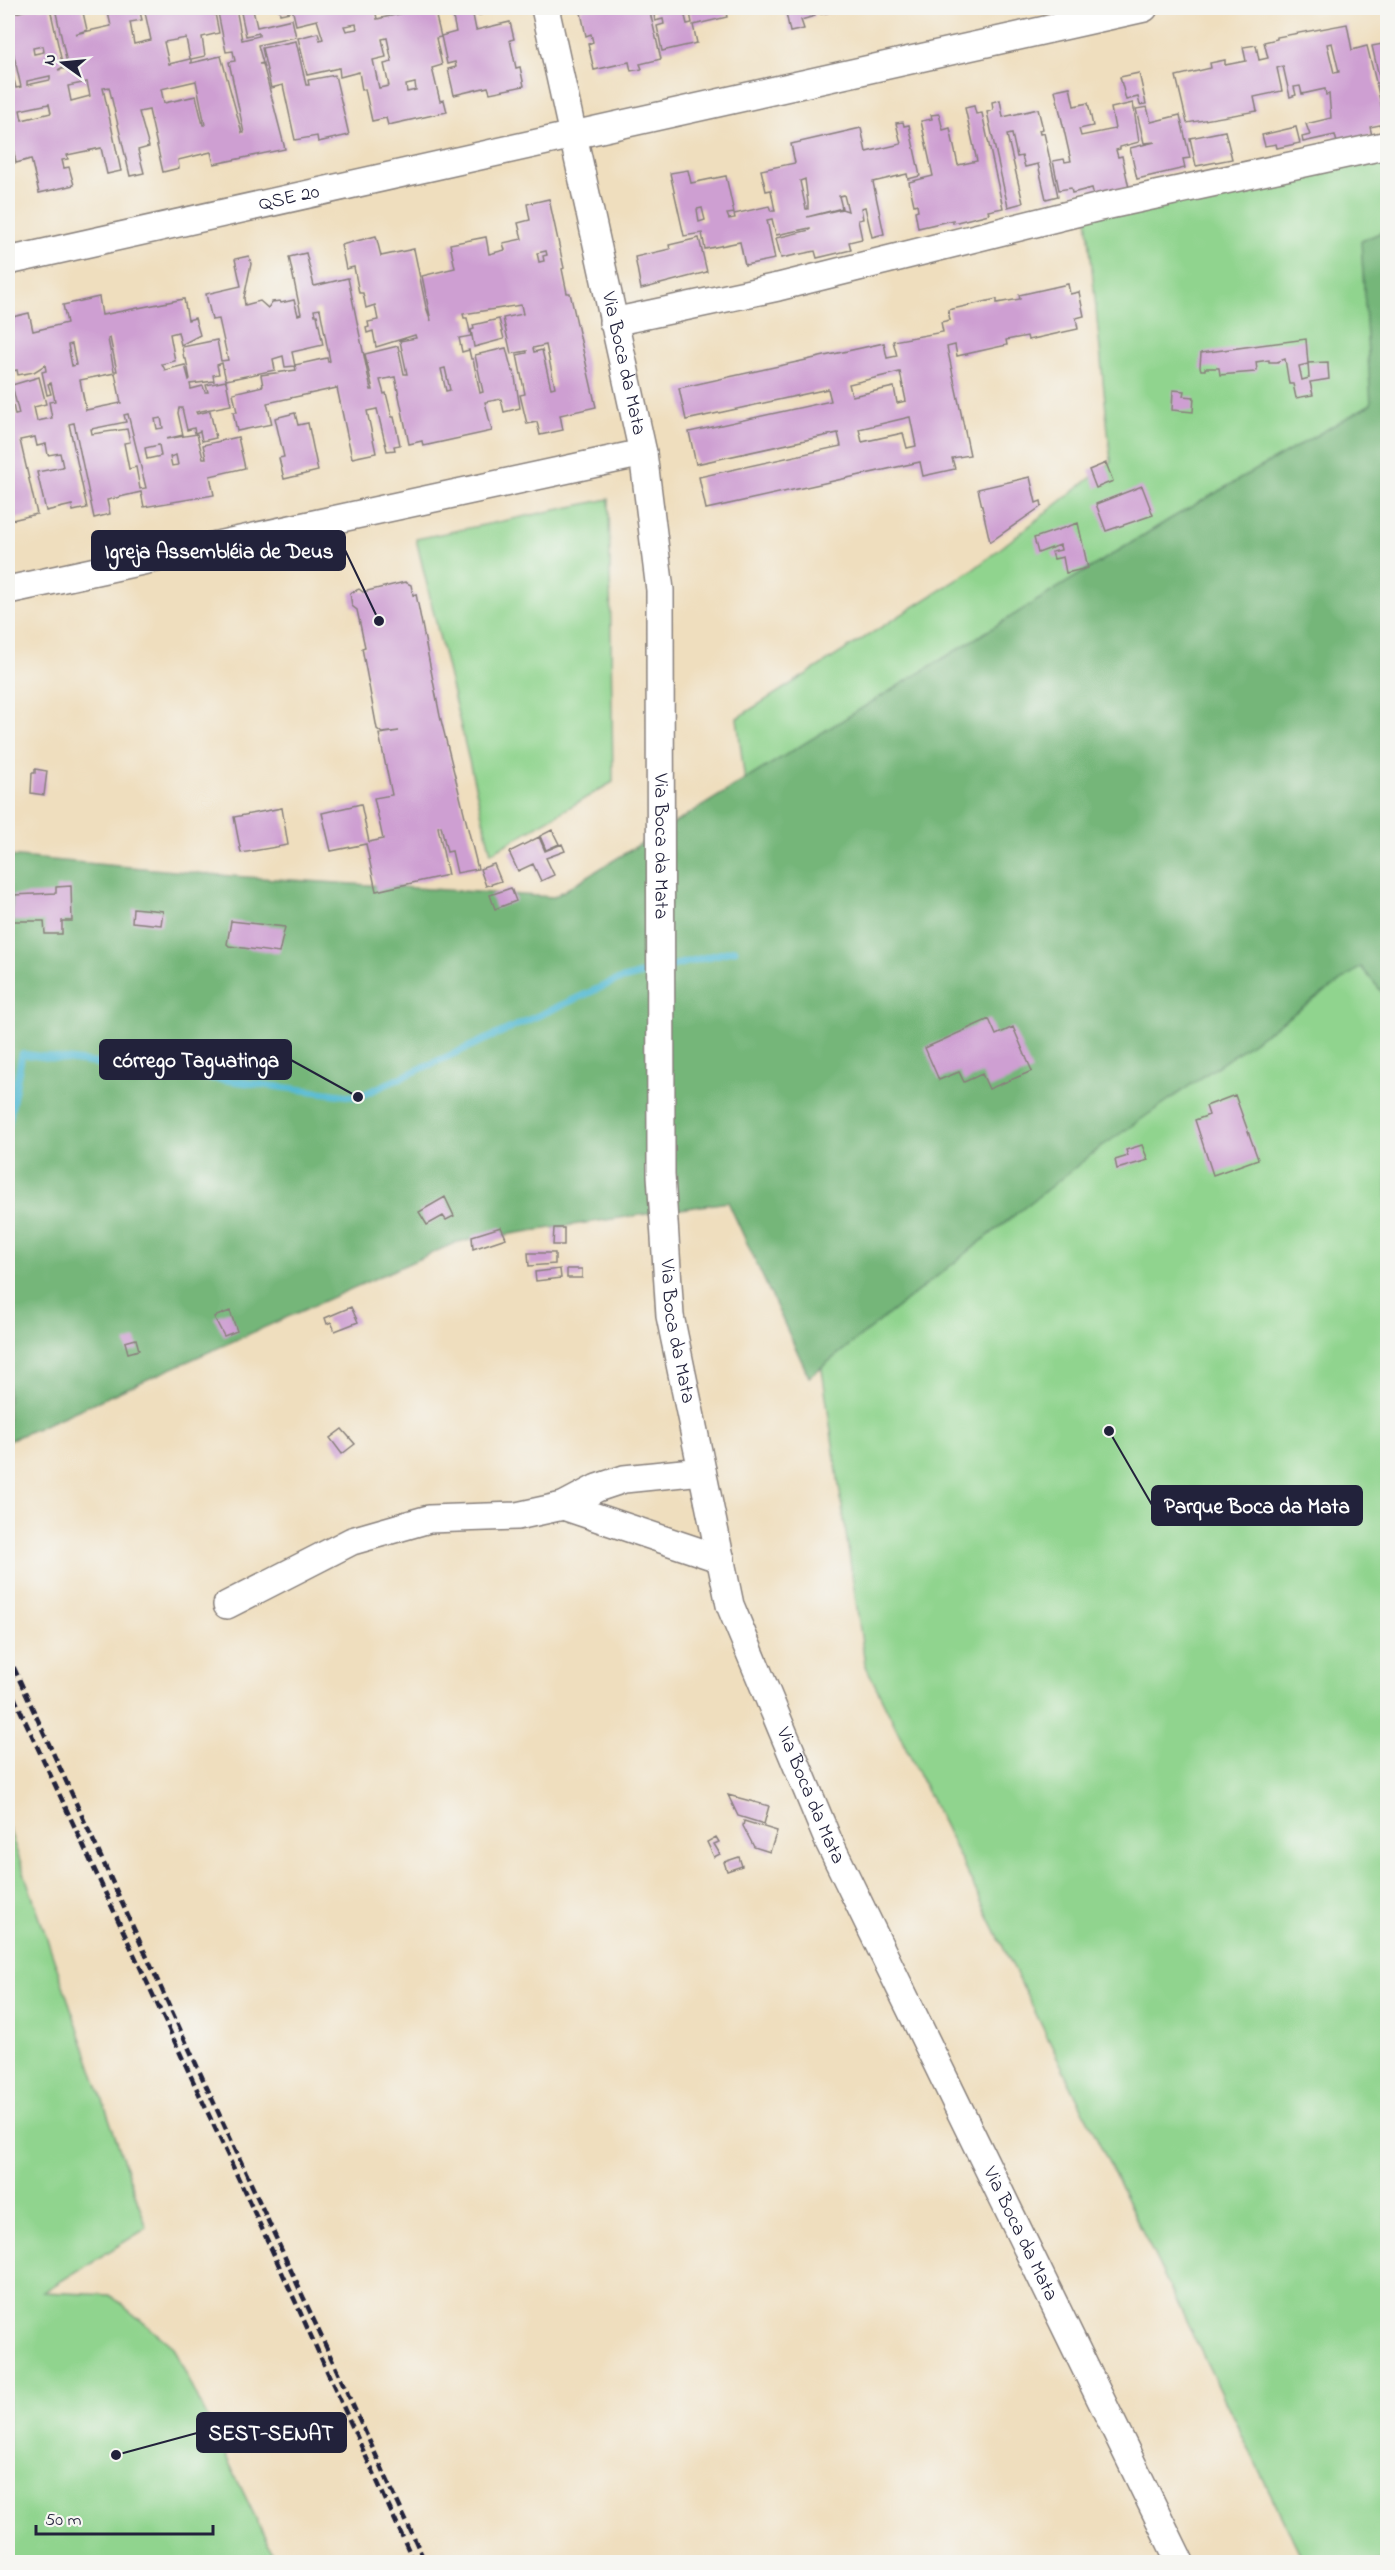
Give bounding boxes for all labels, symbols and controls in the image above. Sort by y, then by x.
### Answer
north arrow [33,33,93,93]
text: N [37,51,63,68]
street label: QSE 20 [256,177,323,219]
street label: Via Boca da Mata [593,288,653,438]
callout: Igreja Assembléia de Deus [92,531,345,570]
text: Igreja Assembléia de Deus [105,538,334,570]
street label: Via Boca da Mata [646,772,675,919]
callout: córrego Taguatinga [100,1040,291,1079]
text: córrego Taguatinga [113,1047,279,1079]
street label: Via Boca da Mata [652,1257,702,1406]
callout: Parque Boca da Mata [1152,1486,1362,1525]
text: Parque Boca da Mata [1164,1493,1350,1523]
street label: Via Boca da Mata [768,1722,852,1869]
street label: Via Boca da Mata [975,2161,1065,2306]
callout: SEST-SENAT [197,2413,346,2452]
text: SEST-SENAT [209,2420,333,2450]
scale bar [36,2498,213,2536]
text: 50 m [45,2508,82,2534]

